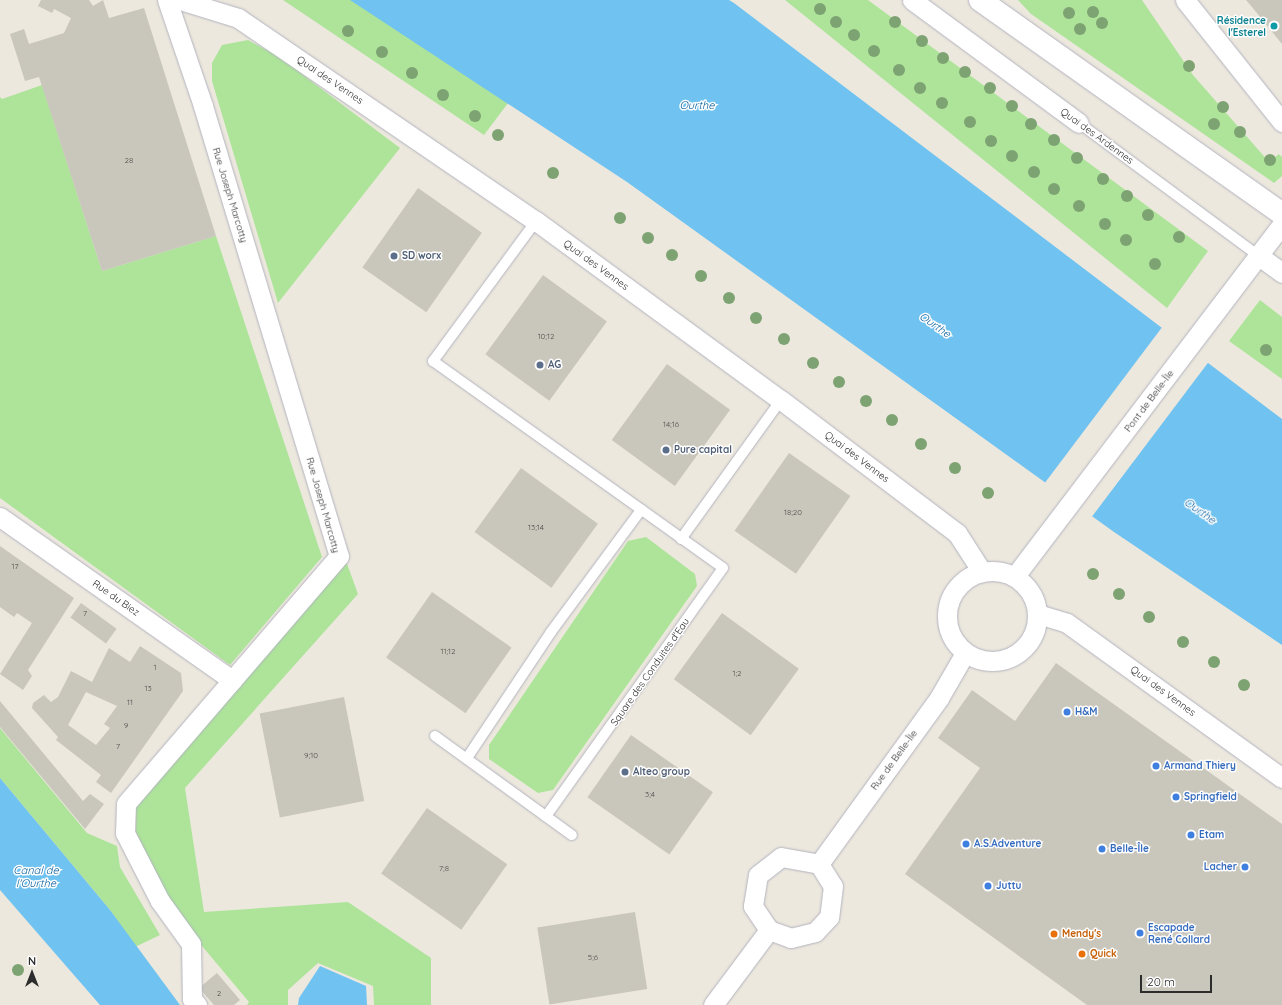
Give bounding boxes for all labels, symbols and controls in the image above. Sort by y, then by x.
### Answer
place label: Résidence l'Esterel [1217,14,1266,38]
marker: Résidence l'Esterel [1269,21,1279,31]
street label: Quai des Vennes [295,53,365,107]
water label: Ourthe [679,98,715,112]
street label: Quai des Ardennes [1058,106,1136,166]
street label: Rue Joseph Marcotty [210,146,250,244]
house number: 28 [125,156,133,166]
street label: Quai des Vennes [561,237,631,293]
place label: SD worx [402,250,441,262]
marker: SD worx [389,251,399,261]
water label: Ourthe [917,310,953,340]
house number: 10;12 [538,332,554,342]
place label: AG [548,359,561,371]
marker: AG [535,360,545,370]
street label: Pont de Belle-Île [1122,368,1176,434]
house number: 14;16 [663,420,679,430]
street label: Quai des Vennes [822,429,892,485]
place label: Pure capital [674,444,732,456]
marker: Pure capital [661,445,671,455]
street label: Rue Joseph Marcotty [304,456,342,554]
water label: Ourthe [1182,496,1218,526]
house number: 18;20 [784,508,802,518]
house number: 13;14 [528,523,544,533]
house number: 17 [11,562,19,572]
street label: Rue du Biez [90,577,142,619]
house number: 7 [83,609,87,619]
street label: Square des Conduites d'Eau [608,616,692,728]
house number: 11;12 [441,647,455,657]
house number: 1 [154,663,156,673]
street label: Quai des Vennes [1128,663,1198,719]
house number: 1;2 [733,669,741,679]
house number: 13 [144,684,152,694]
house number: 11 [127,698,133,708]
place label: H&M [1075,706,1097,718]
marker: H&M [1062,707,1072,717]
house number: 9 [124,721,128,731]
street label: Rue de Belle-Île [868,727,920,793]
house number: 7 [116,742,120,752]
house number: 9;10 [304,751,318,761]
place label: Armand Thiery [1164,760,1236,772]
marker: Armand Thiery [1151,761,1161,771]
place label: Alteo group [633,766,690,778]
marker: Alteo group [620,767,630,777]
house number: 3;4 [645,790,655,800]
place label: Springfield [1184,791,1237,803]
marker: Springfield [1171,792,1181,802]
place label: Etam [1199,829,1224,841]
marker: Etam [1186,830,1196,840]
place label: A.S.Adventure [974,838,1041,850]
marker: A.S.Adventure [961,839,971,849]
place label: Belle-Île [1110,843,1149,855]
marker: Belle-Île [1097,844,1107,854]
place label: Lacher [1204,861,1237,873]
marker: Lacher [1240,862,1250,872]
water label: Canal de l'Ourthe [13,864,59,890]
house number: 7;8 [439,864,449,874]
place label: Juttu [996,880,1021,892]
marker: Juttu [983,881,993,891]
place label: Escapade René Collard [1148,921,1210,944]
place label: Mendy's [1062,928,1101,940]
marker: Escapade René Collard [1135,928,1145,938]
marker: Mendy's [1049,929,1059,939]
place label: Quick [1090,948,1117,960]
marker: Quick [1077,949,1087,959]
north arrow [12,953,52,993]
house number: 5;6 [588,953,598,963]
text: N [28,954,36,968]
scale bar [1142,967,1214,993]
text: 20 m [1147,974,1175,989]
house number: 2 [217,989,221,999]

